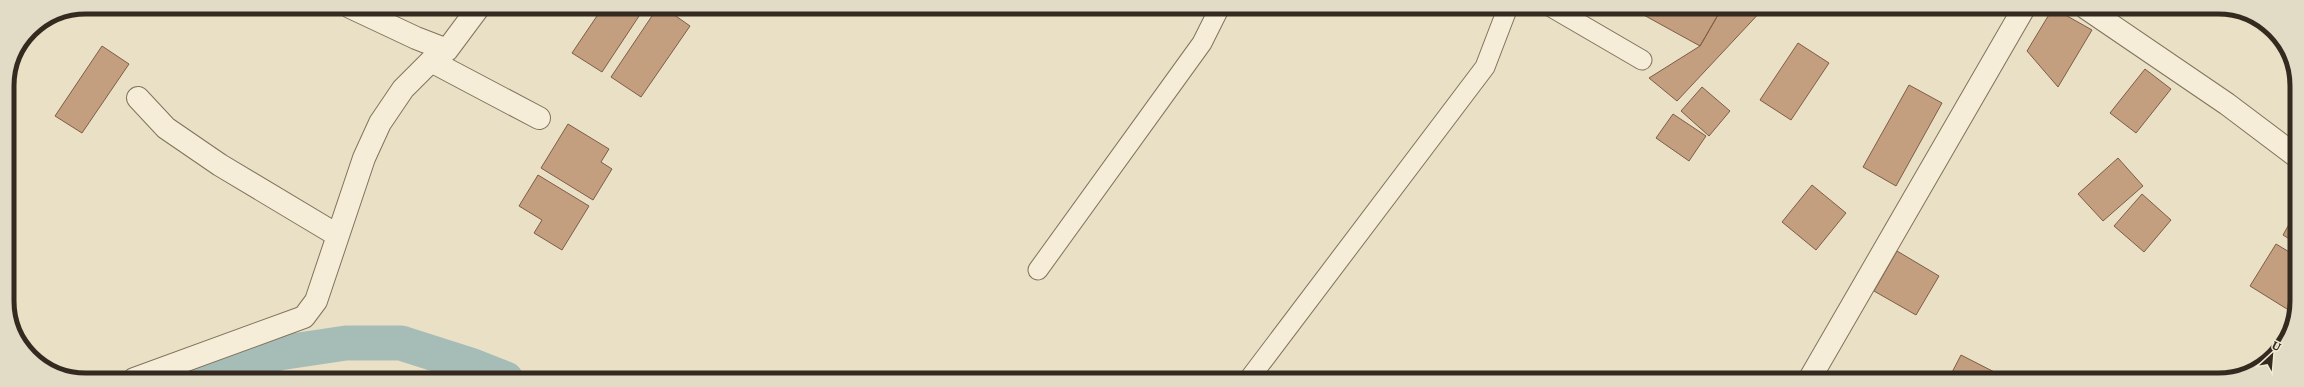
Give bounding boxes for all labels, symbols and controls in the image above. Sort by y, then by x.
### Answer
north arrow [2252,335,2292,375]
text: U [2269,336,2285,354]

